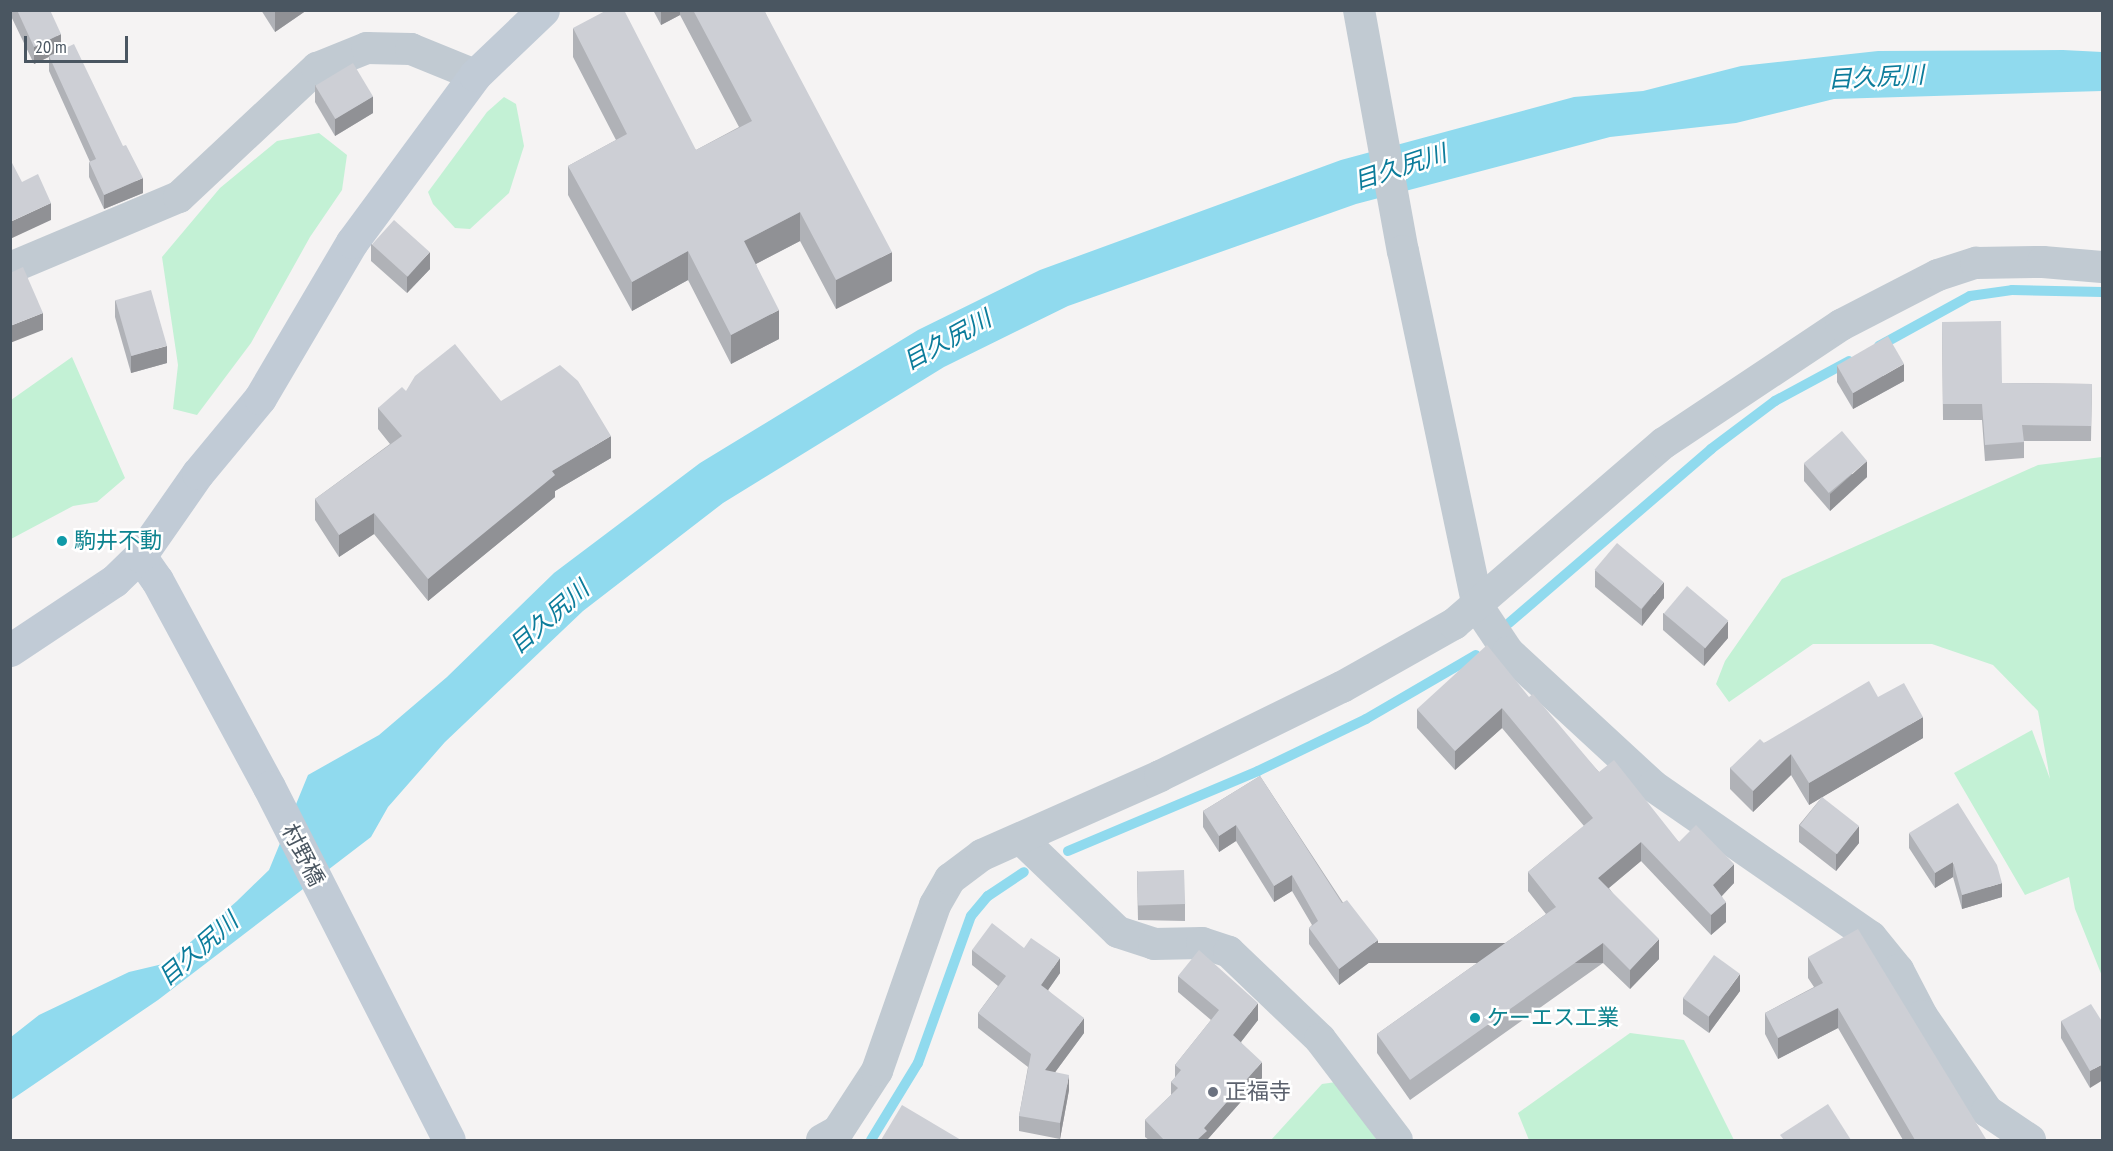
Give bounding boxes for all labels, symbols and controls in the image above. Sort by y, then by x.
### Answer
scale bar [27,24,130,62]
text: 20 m [35,35,67,58]
water label: 目久尻川 [1827,60,1925,94]
water label: 目久尻川 [1350,138,1450,196]
water label: 目久尻川 [898,304,996,376]
place label: 駒井不動 [74,528,162,554]
marker: 駒井不動 [55,534,69,548]
water label: 目久尻川 [503,575,595,659]
street label: 村野橋 [276,820,330,890]
water label: 目久尻川 [152,907,244,991]
place label: ケーエス工業 [1487,1005,1619,1031]
marker: ケーエス工業 [1468,1011,1482,1025]
place label: 正福寺 [1225,1079,1291,1105]
marker: 正福寺 [1206,1085,1220,1099]

